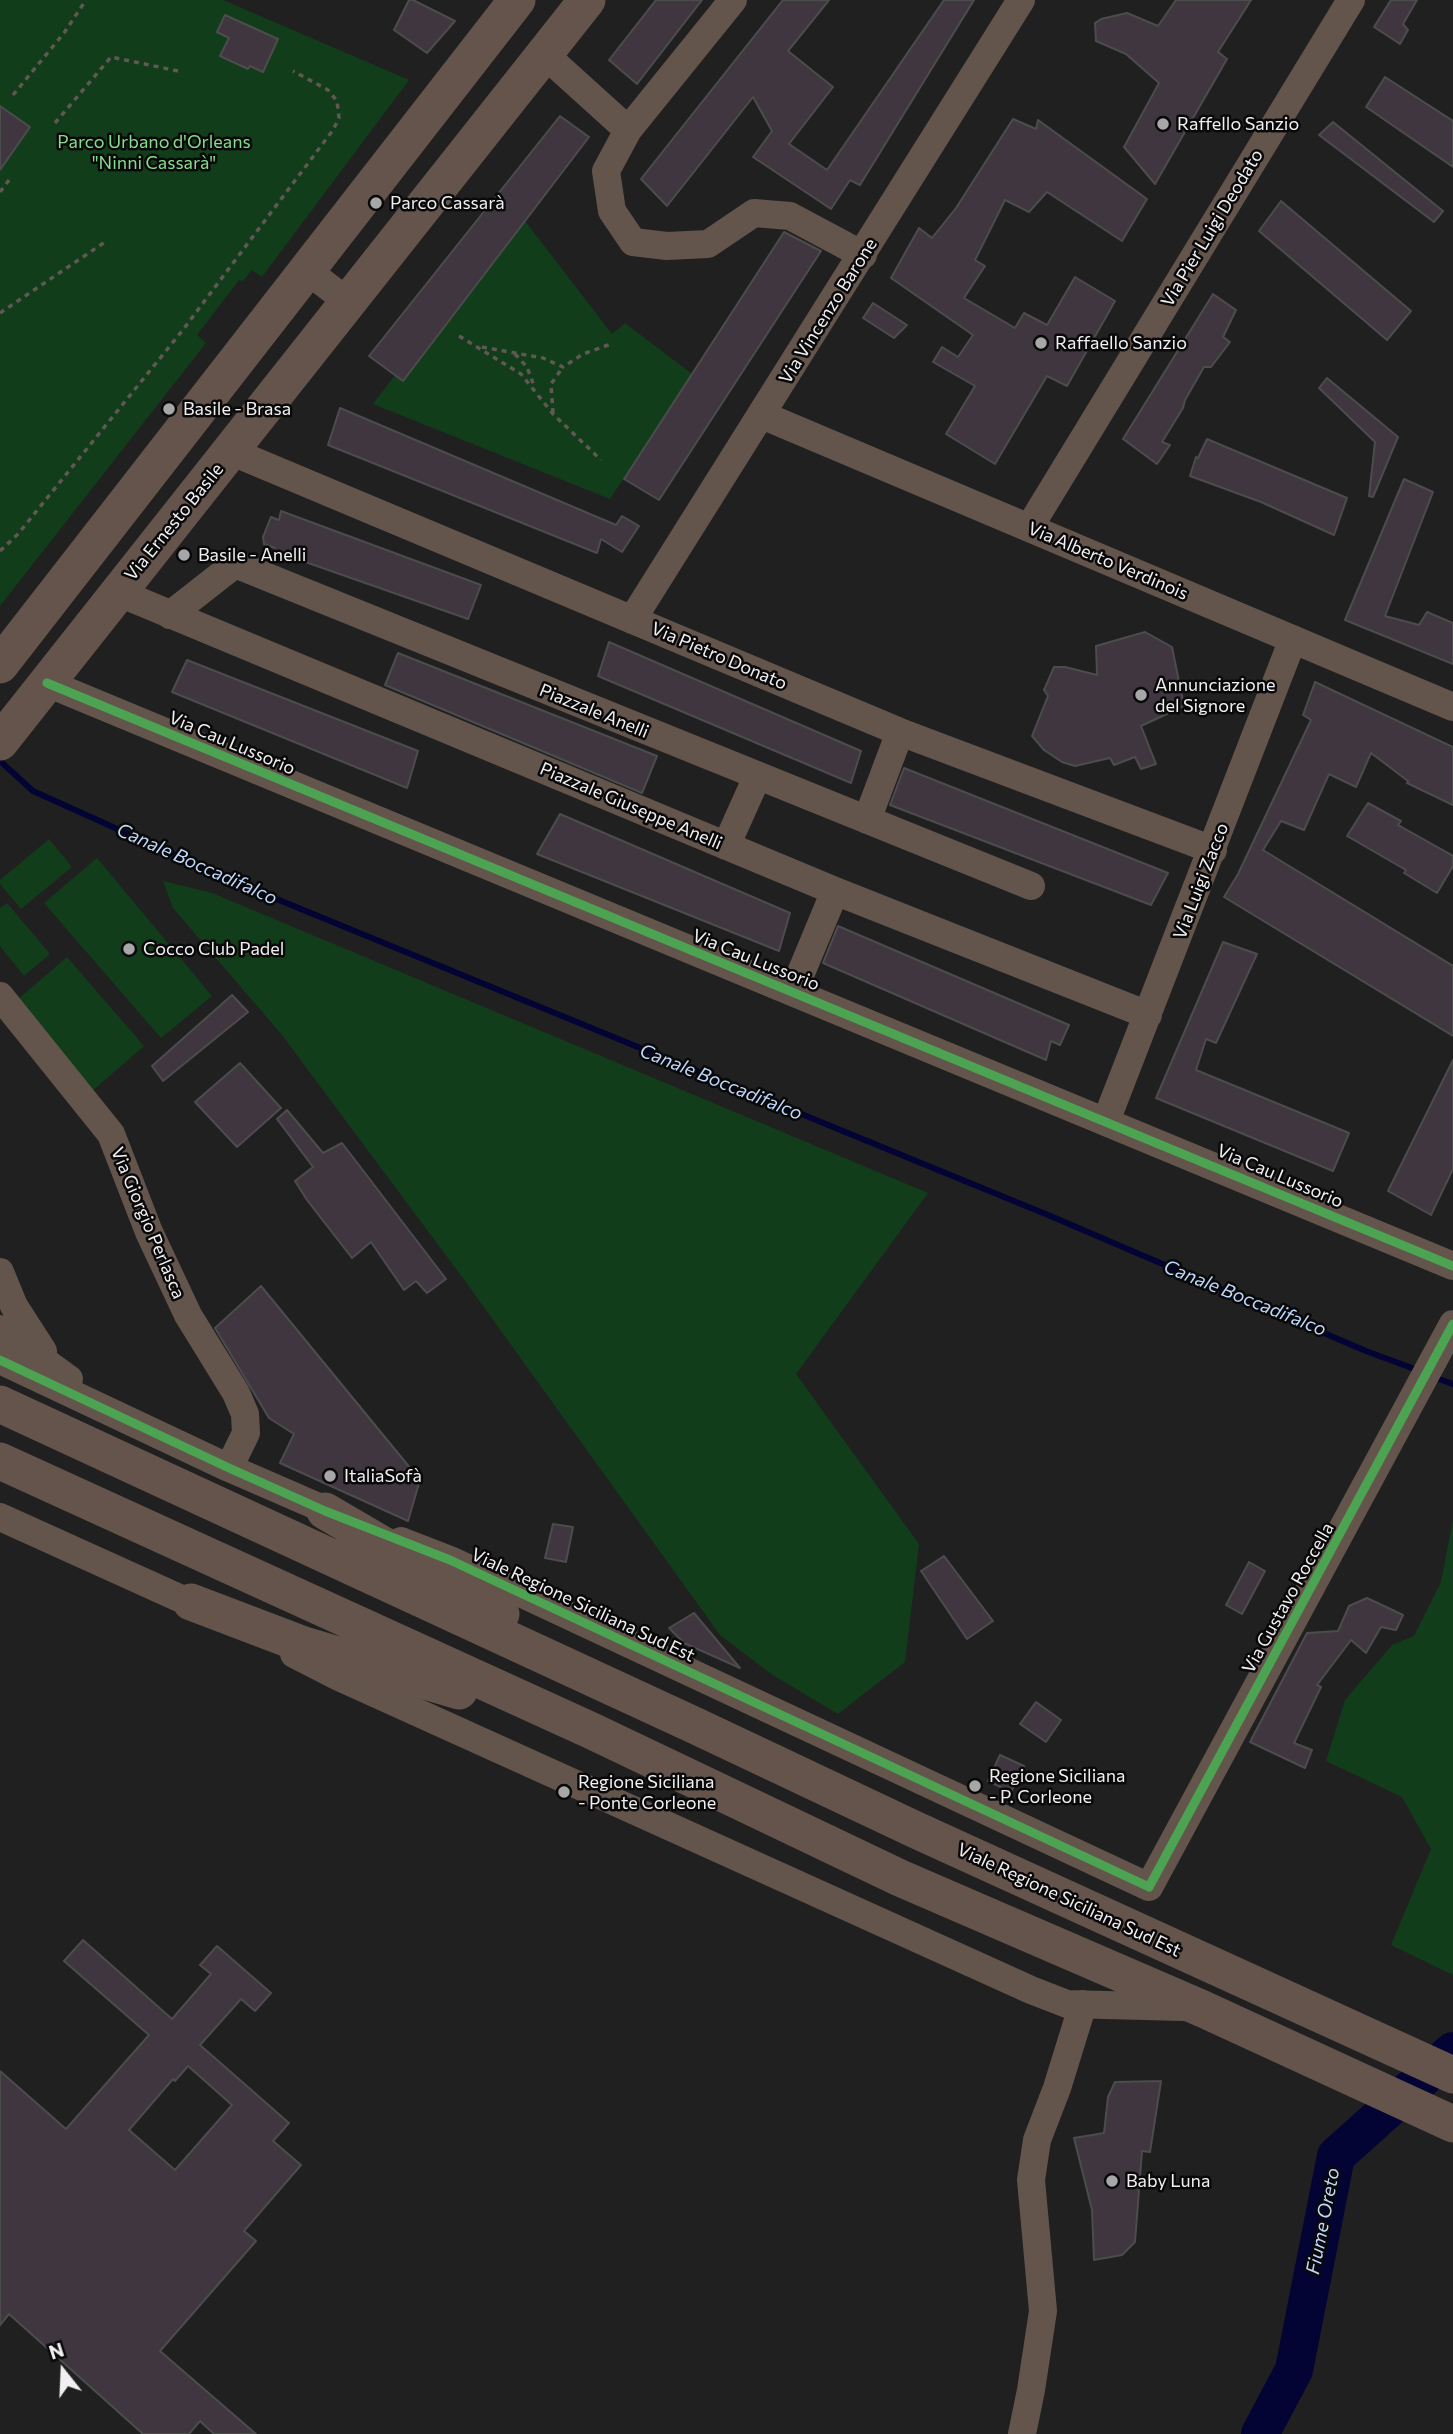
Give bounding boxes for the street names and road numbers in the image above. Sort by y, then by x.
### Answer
street label: Via Pier Luigi Deodato [1156,145,1268,311]
street label: Via Vincenzo Barone [774,234,882,388]
street label: Via Ernesto Basile [120,459,228,585]
street label: Via Alberto Verdinois [1025,517,1191,605]
street label: Via Pietro Donato [648,618,790,694]
street label: Piazzale Anelli [536,679,652,743]
street label: Via Cau Lussorio [166,707,298,779]
street label: Piazzale Giuseppe Anelli [537,758,725,854]
street label: Via Luigi Zacco [1169,820,1233,942]
street label: Via Cau Lussorio [689,925,823,995]
street label: Via Cau Lussorio [1214,1140,1346,1212]
street label: Via Giorgio Perlasca [106,1144,190,1302]
street label: Via Gustavo Roccella [1238,1519,1338,1677]
street label: Viale Regione Siciliana Sud Est [468,1544,698,1666]
street label: Viale Regione Siciliana Sud Est [954,1839,1184,1961]

